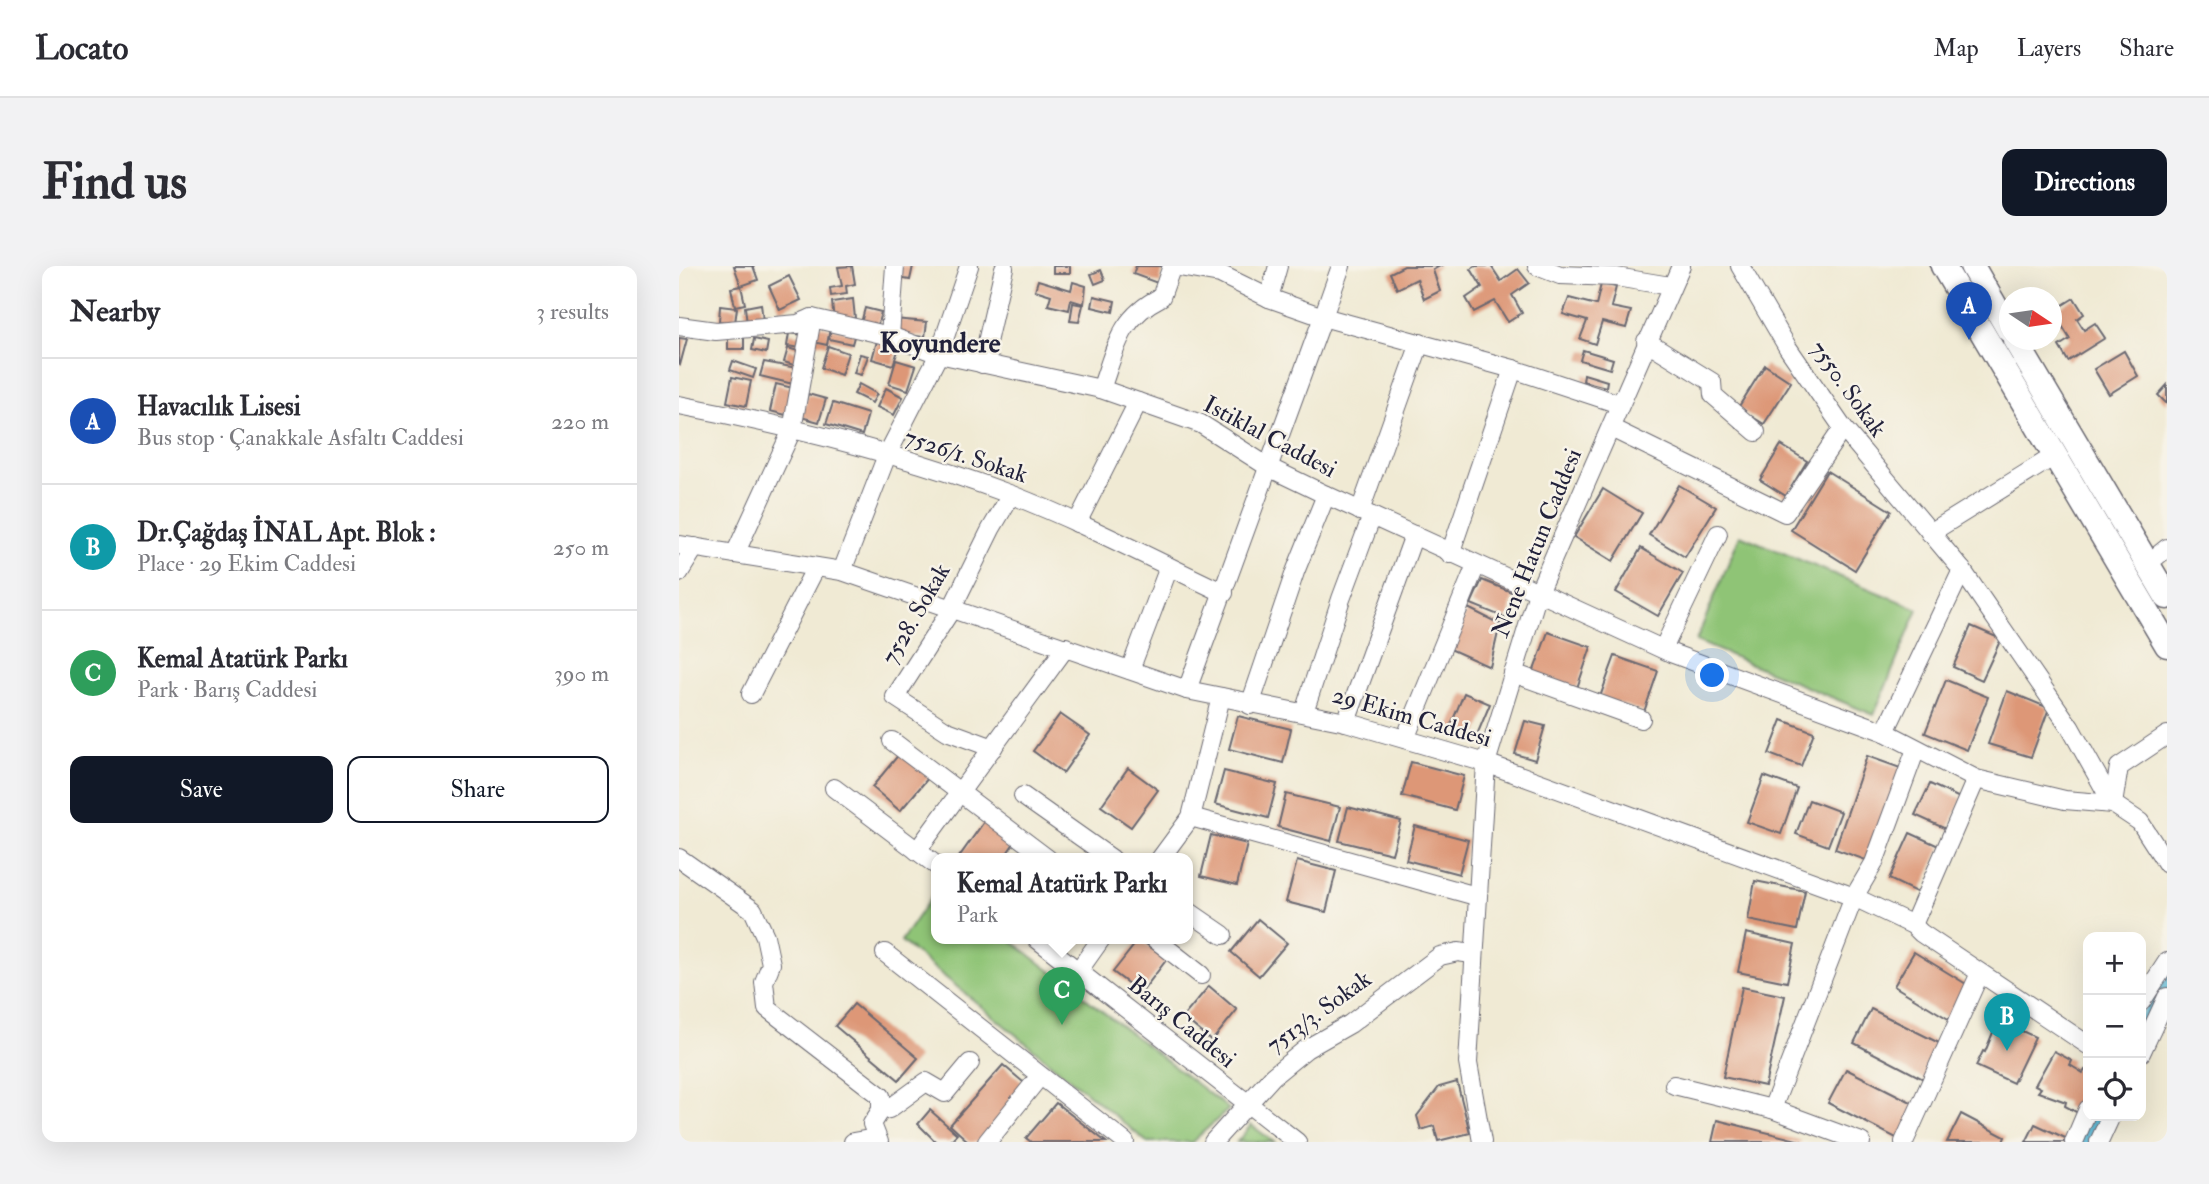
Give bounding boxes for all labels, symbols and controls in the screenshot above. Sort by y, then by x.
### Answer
text: Locato [35,28,128,69]
text: Map [1934,33,1979,64]
text: Layers [2017,33,2081,64]
text: Share [2119,33,2174,64]
button: Directions [2002,149,2167,216]
text: Find us [42,152,187,213]
pin: A [1946,282,1992,340]
north arrow [1999,287,2062,350]
text: Nearby [70,293,160,330]
text: 3 results [536,297,609,326]
district label: Koyundere [879,326,1001,361]
street label: 7550. Sokak [1803,335,1894,444]
street label: Istiklal Caddesi [1198,389,1342,485]
text: Havacılık Lisesi [137,391,301,423]
text: A [86,407,100,436]
text: 220 m [551,407,609,436]
street label: 7526/1. Sokak [900,422,1032,491]
text: Bus stop · Çanakkale Asfaltı Caddesi [137,423,464,452]
street label: Nene Hatun Caddesi [1485,444,1589,642]
text: Dr.Çağdaş İNAL Apt. Blok : [137,517,436,549]
text: B [85,533,101,562]
text: 250 m [553,533,609,562]
text: Place · 29 Ekim Caddesi [137,549,356,578]
street label: 7528. Sokak [875,557,958,670]
text: Kemal Atatürk Parkı [137,643,348,675]
your location [1695,658,1729,692]
text: C [85,659,101,688]
text: 390 m [554,659,609,688]
text: Park · Barış Caddesi [137,675,317,704]
street label: 29 Ekim Caddesi [1329,680,1495,754]
button: Save [70,756,333,823]
button: Share [347,756,609,823]
popup [931,853,1193,944]
text: Kemal Atatürk Parkı [957,868,1167,900]
text: Park [957,900,998,929]
map controls [2083,932,2146,1121]
button: + [2083,932,2146,995]
street label: 7513/3. Sokak [1261,963,1378,1060]
pin: C [1039,967,1085,1025]
street label: Barış Caddesi [1122,969,1242,1075]
pin: B [1984,993,2030,1051]
button: − [2083,995,2146,1058]
button: locate [2083,1058,2146,1121]

